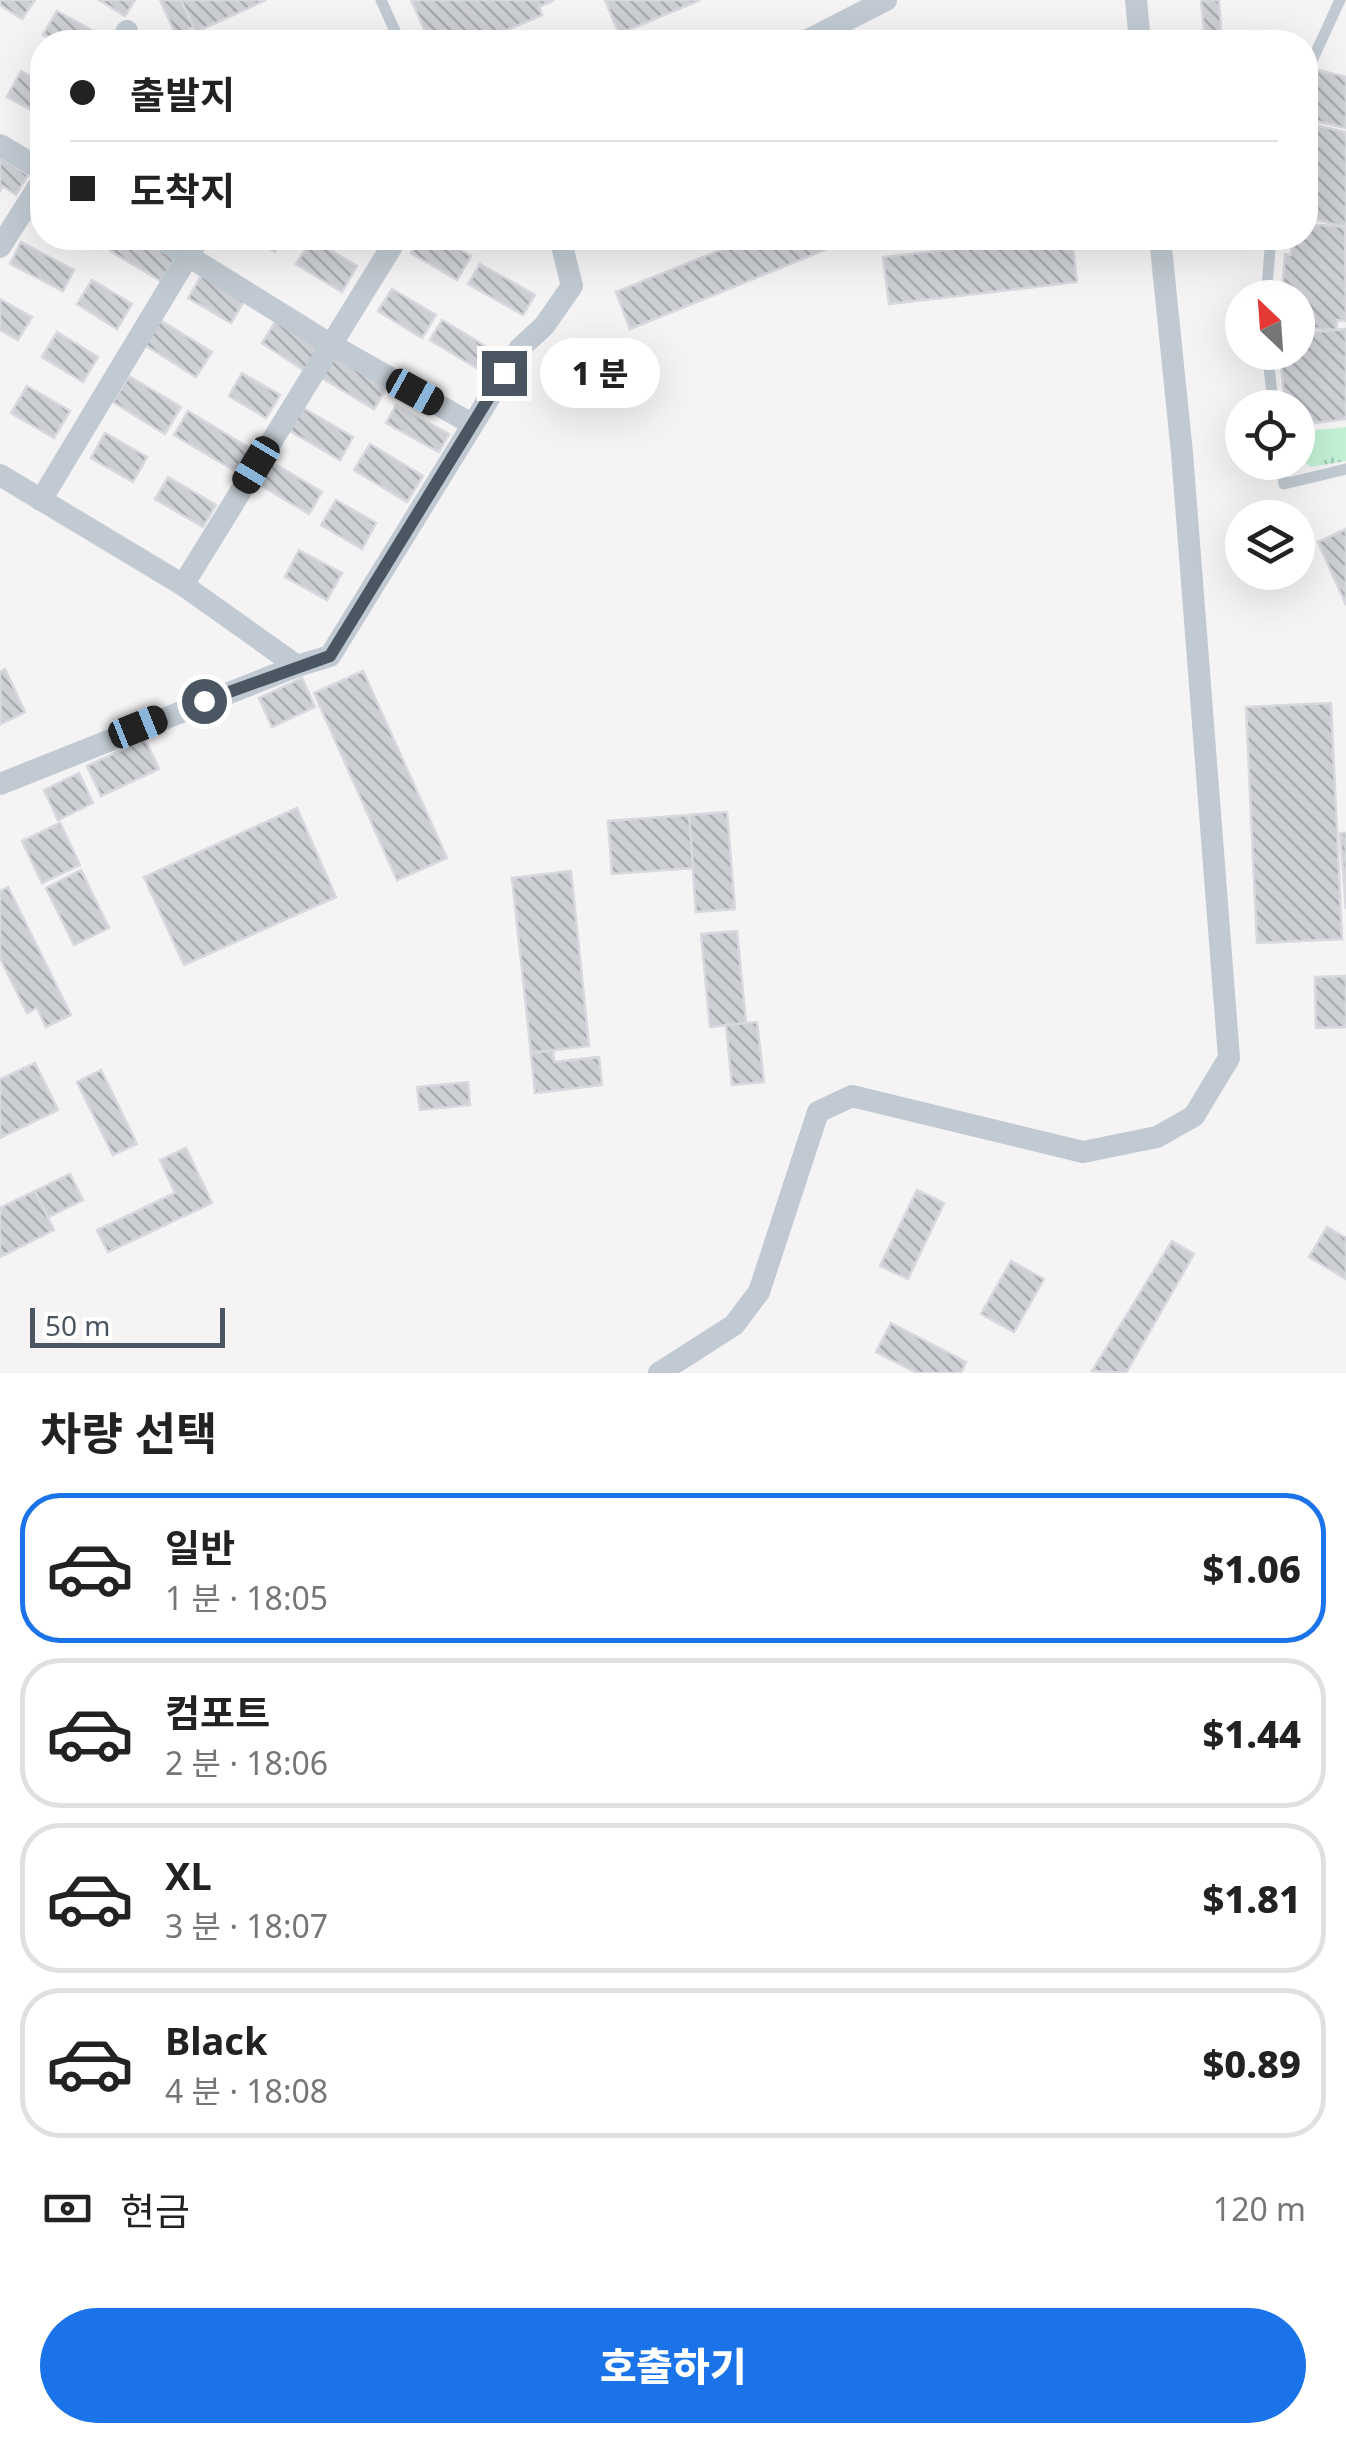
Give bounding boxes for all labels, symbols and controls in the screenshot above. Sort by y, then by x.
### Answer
text: 출발지 [130,68,235,120]
text: 도착지 [130,164,235,216]
north arrow [1225,280,1315,370]
map controls [1225,280,1315,590]
callout: 1 분 [539,338,659,408]
route end [482,351,527,396]
text: 1 분 [572,351,628,394]
car [381,364,449,420]
button: locate [1225,390,1315,480]
car [228,432,284,498]
button: layers [1225,500,1315,590]
route start [182,679,227,724]
car [105,702,171,752]
scale bar [30,1303,225,1348]
text: 50 m [45,1306,111,1344]
text: 차량 선택 [40,1402,217,1463]
text: 일반 [165,1521,235,1573]
icon: car [45,1523,135,1613]
text: $1.06 [1202,1542,1301,1594]
text: 1 분 · 18:05 [165,1576,328,1619]
text: 컴포트 [165,1686,270,1738]
icon: car [45,1688,135,1778]
text: $1.44 [1202,1707,1301,1759]
text: 2 분 · 18:06 [165,1741,328,1784]
text: XL [165,1849,212,1901]
icon: car [45,1853,135,1943]
text: $1.81 [1202,1872,1301,1924]
text: 3 분 · 18:07 [165,1904,328,1947]
text: Black [165,2014,268,2066]
icon: car [45,2018,135,2108]
text: $0.89 [1202,2037,1301,2089]
text: 4 분 · 18:08 [165,2069,328,2112]
icon: cash [40,2181,95,2236]
text: 현금 [120,2184,190,2236]
text: 120 m [1213,2187,1306,2230]
button: 호출하기 [40,2308,1306,2423]

